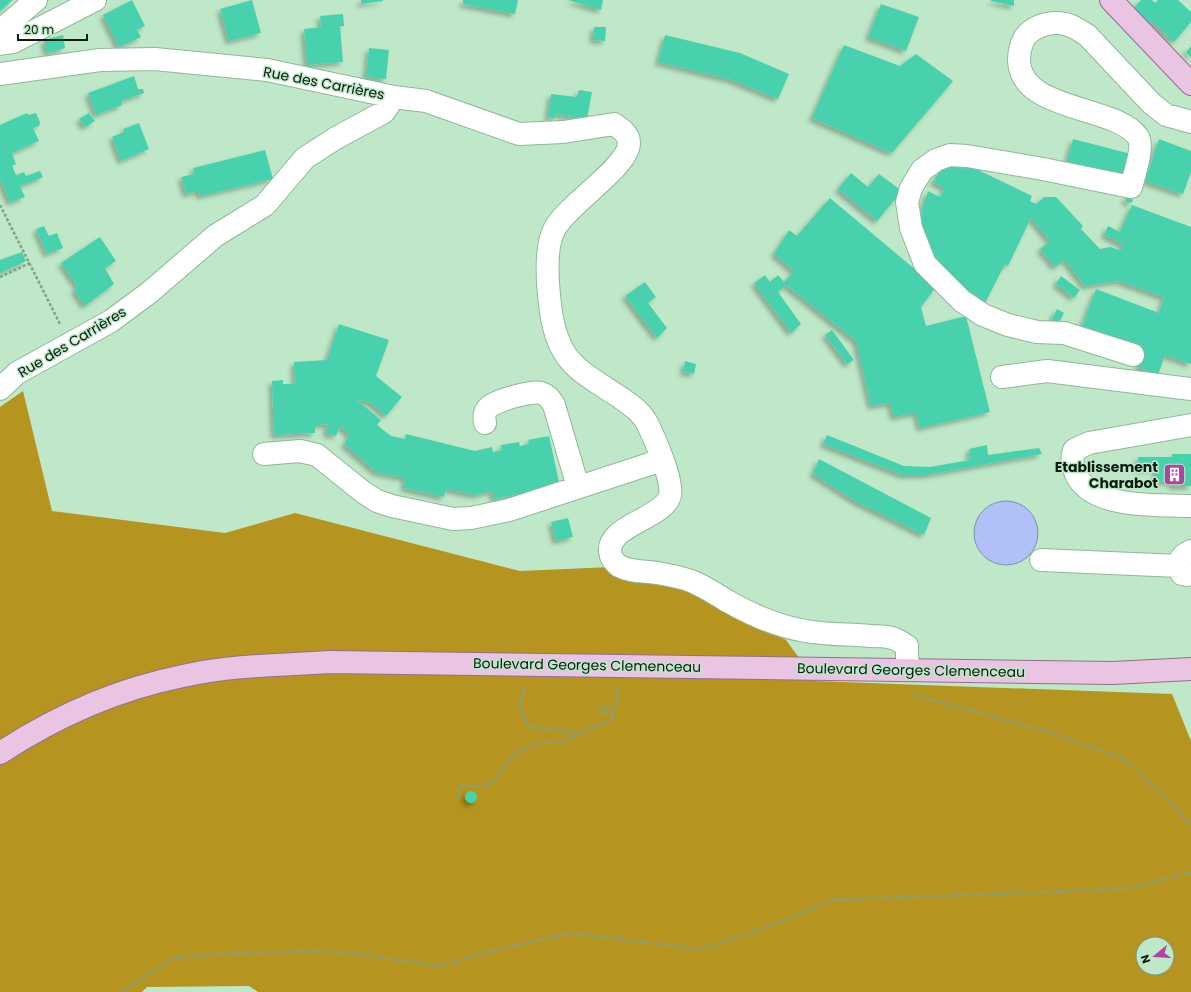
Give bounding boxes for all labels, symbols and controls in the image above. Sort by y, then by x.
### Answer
scale bar [18,16,87,42]
text: 20 m [24,21,54,38]
street label: Rue des Carrières [262,61,386,105]
street label: Rue des Carrières [14,302,130,382]
place label: Etablissement Charabot [1055,457,1158,493]
building icon: Etablissement Charabot [1161,462,1187,488]
street label: Boulevard Georges Clemenceau [473,653,701,677]
street label: Boulevard Georges Clemenceau [797,658,1025,682]
north arrow [1135,936,1175,976]
text: N [1137,953,1154,966]

